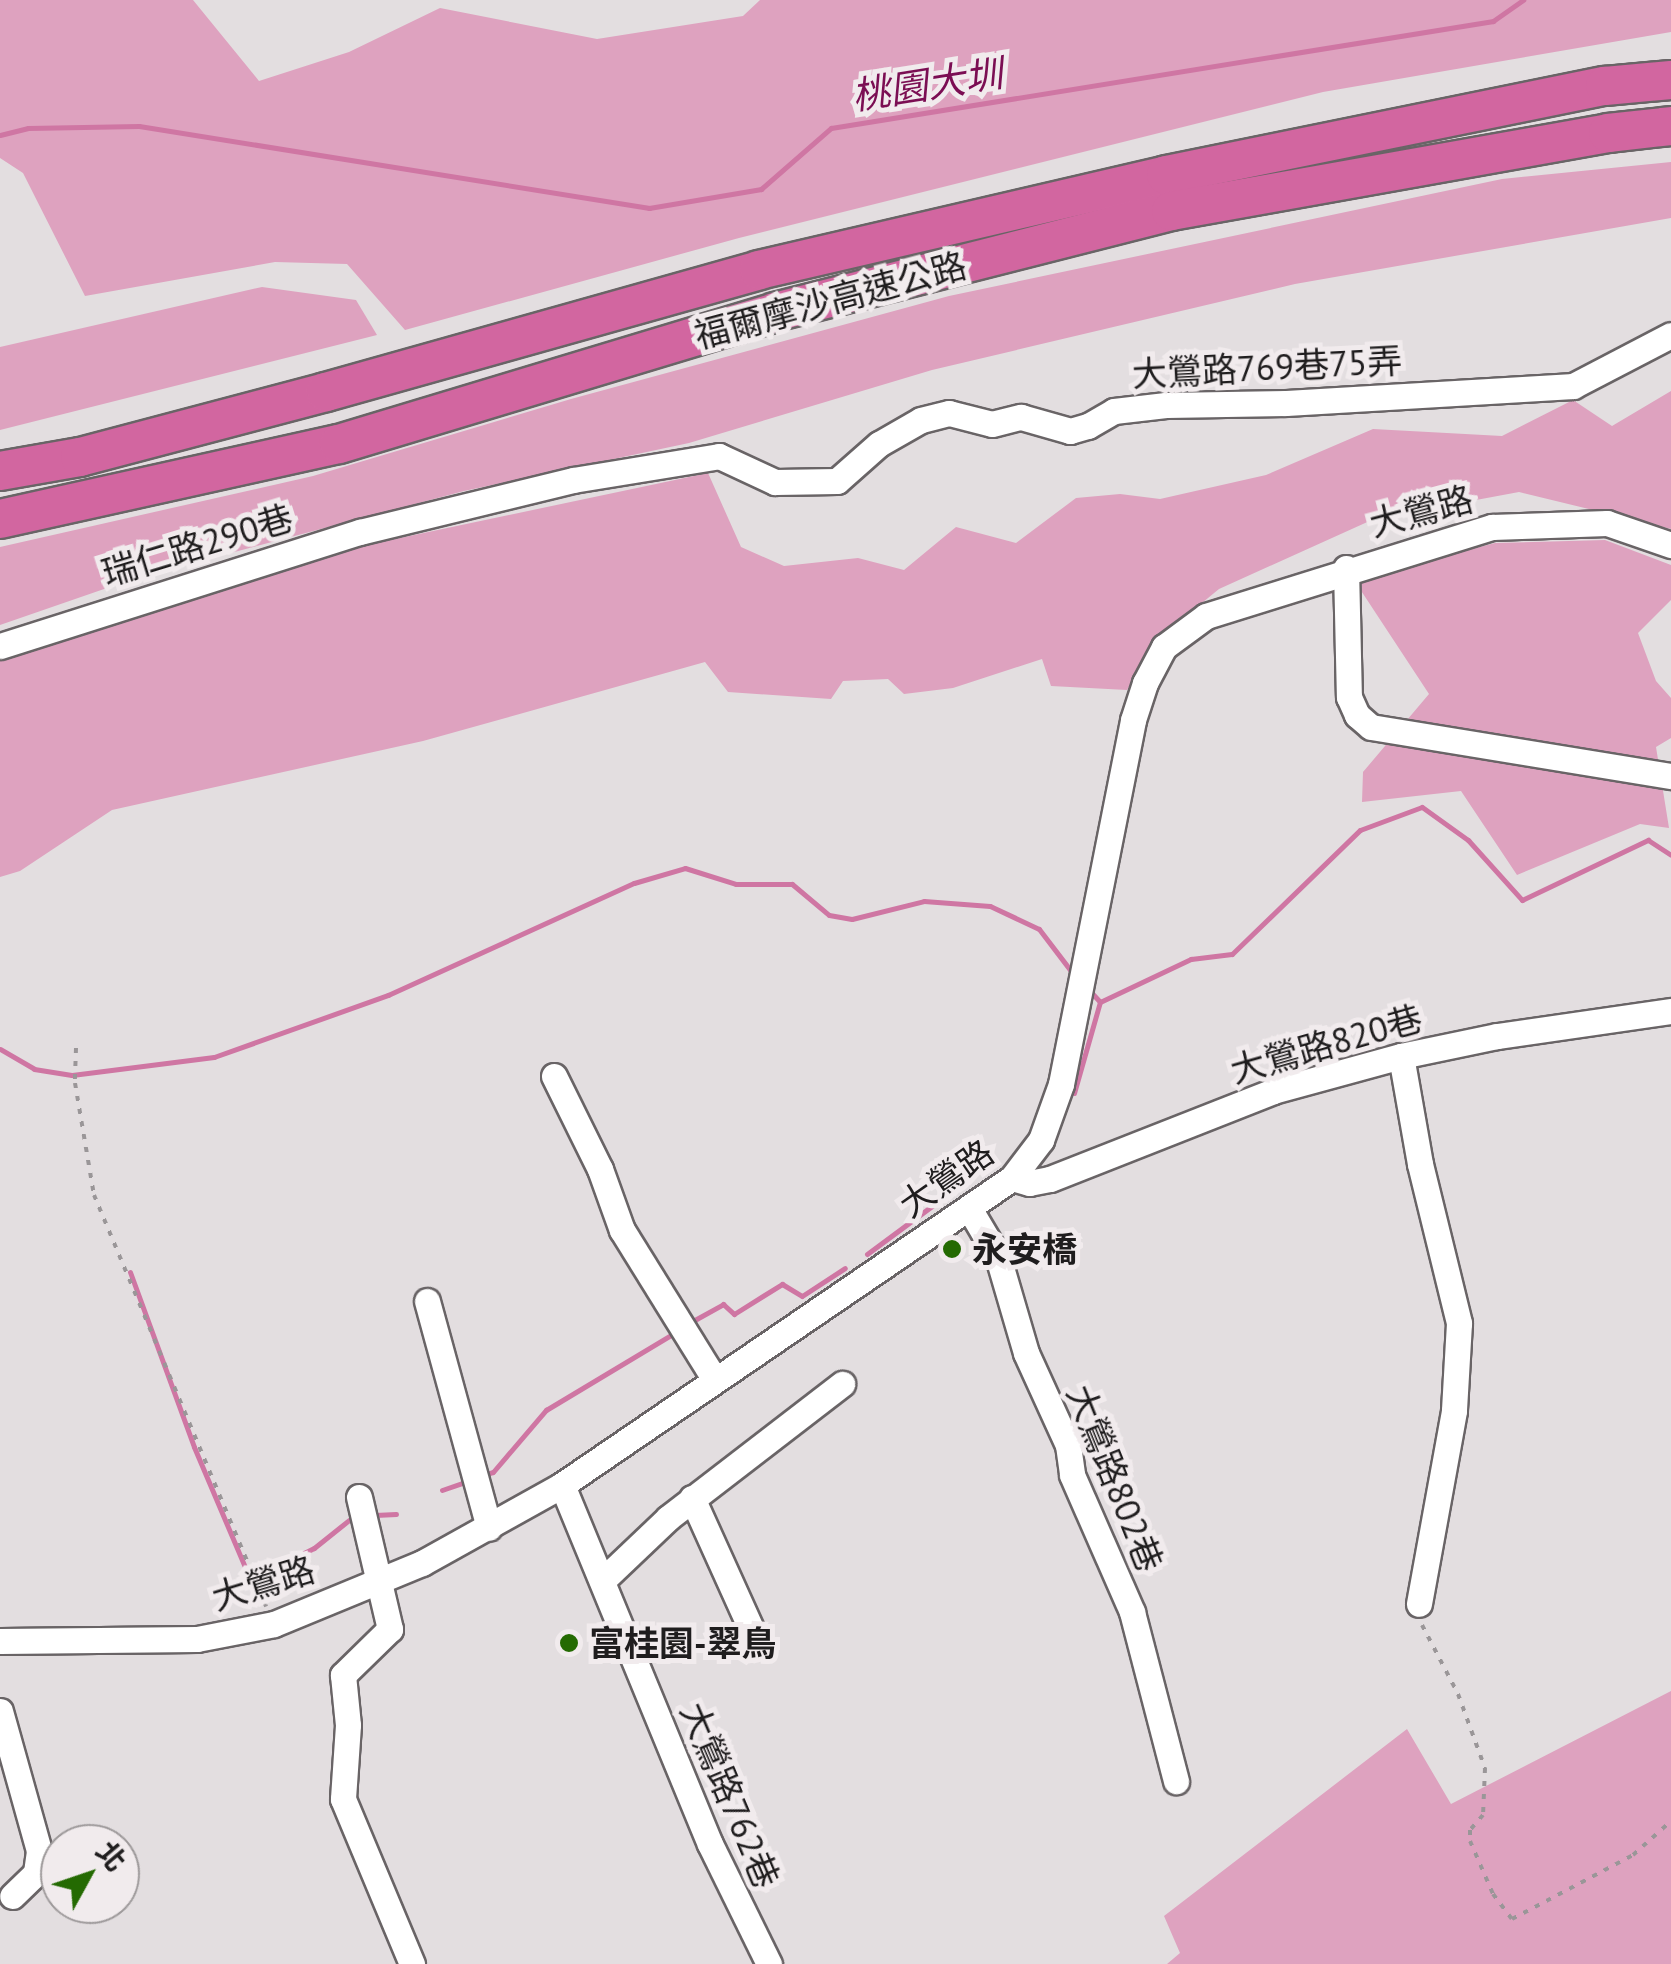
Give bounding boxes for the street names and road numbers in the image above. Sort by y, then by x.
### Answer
street label: 福爾摩沙高速公路 [689,243,971,357]
street label: 大鶯路769巷75弄 [1131,339,1403,395]
street label: 大鶯路 [1365,477,1477,545]
street label: 瑞仁路290巷 [97,496,297,594]
street label: 大鶯路820巷 [1225,997,1427,1091]
street label: 大鶯路 [891,1131,1001,1225]
street label: 大鶯路802巷 [1059,1379,1171,1577]
street label: 大鶯路 [207,1548,319,1618]
street label: 大鶯路762巷 [672,1696,788,1894]

